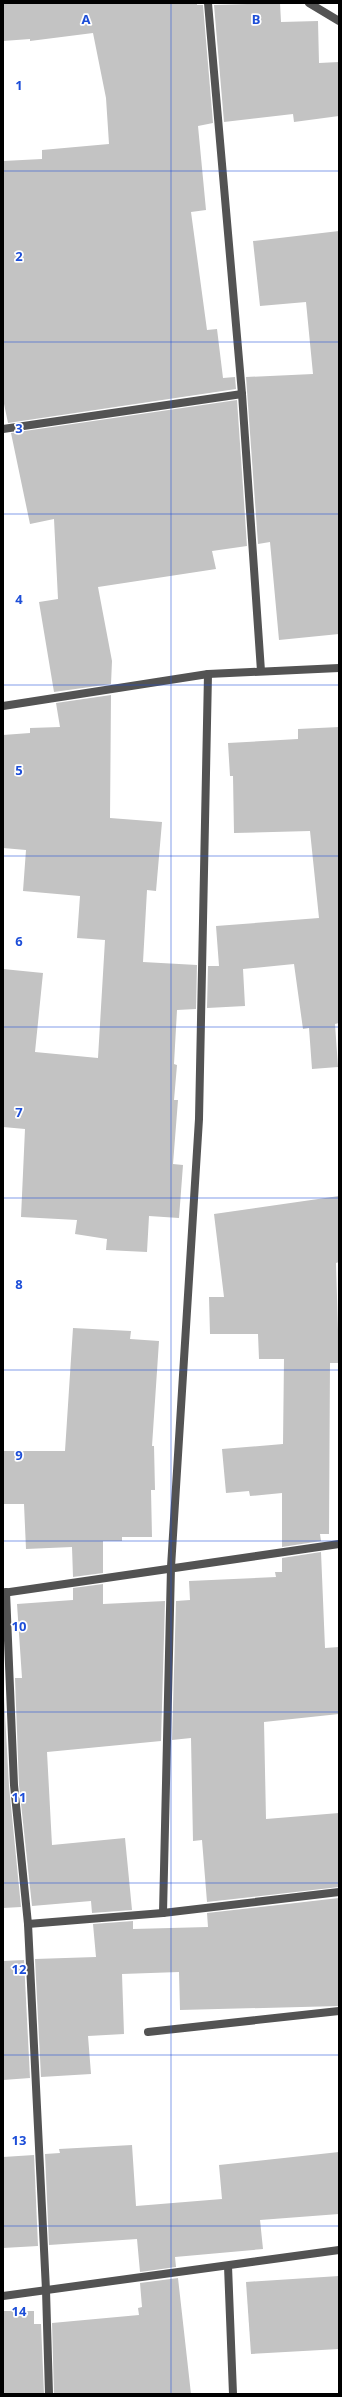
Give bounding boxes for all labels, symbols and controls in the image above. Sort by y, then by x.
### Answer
text: A [82,10,91,28]
text: B [252,10,260,28]
text: 1 [15,76,23,94]
text: 2 [15,247,23,265]
text: 3 [15,419,23,437]
text: 4 [15,590,23,608]
text: 5 [15,761,23,779]
text: 6 [15,932,23,950]
text: 7 [15,1103,23,1121]
text: 8 [15,1275,23,1293]
text: 9 [15,1446,23,1464]
text: 10 [12,1617,26,1635]
text: 11 [12,1788,26,1806]
text: 12 [12,1960,26,1978]
text: 13 [12,2131,26,2149]
text: 14 [12,2302,27,2320]

